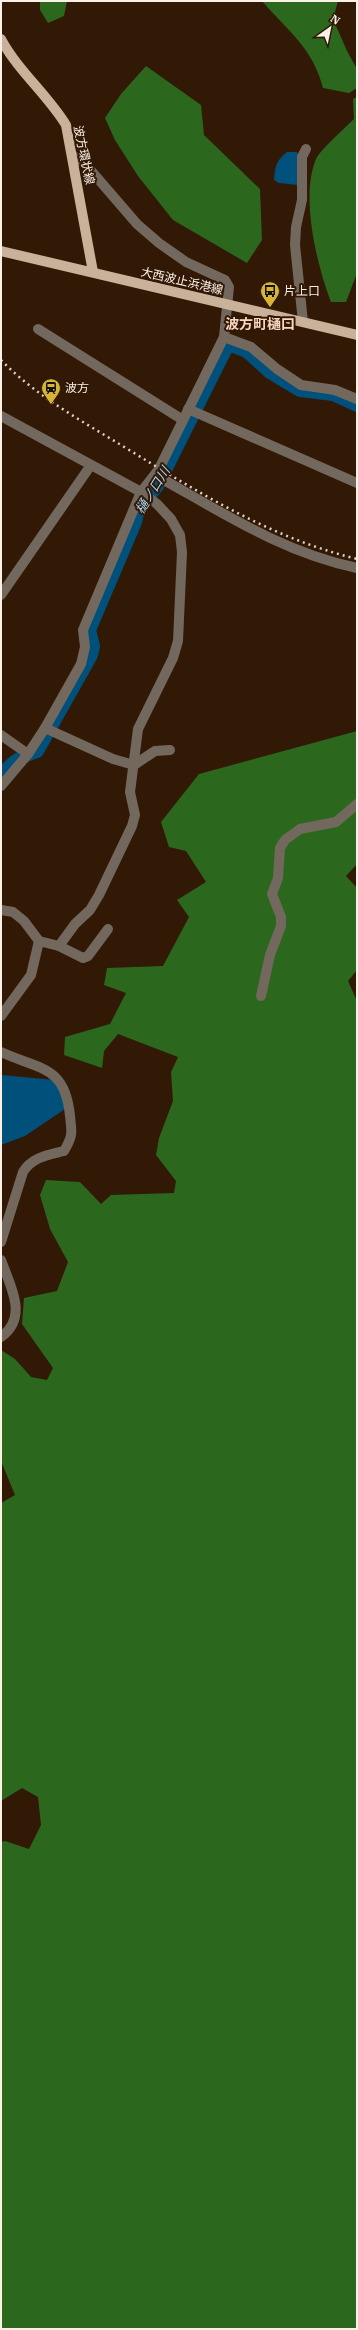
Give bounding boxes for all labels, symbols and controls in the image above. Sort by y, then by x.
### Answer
north arrow [310,8,350,48]
text: N [328,11,343,28]
street label: 波方環状線 [71,124,98,186]
street label: 大西波止浜港線 [139,264,225,297]
bus stop icon: 片上口 [259,280,281,308]
place label: 片上口 [284,283,320,298]
district label: 波方町樋口 [225,315,295,333]
station icon: 波方 [40,377,62,405]
place label: 波方 [65,380,89,395]
water label: 樋ノ口川 [131,462,174,517]

